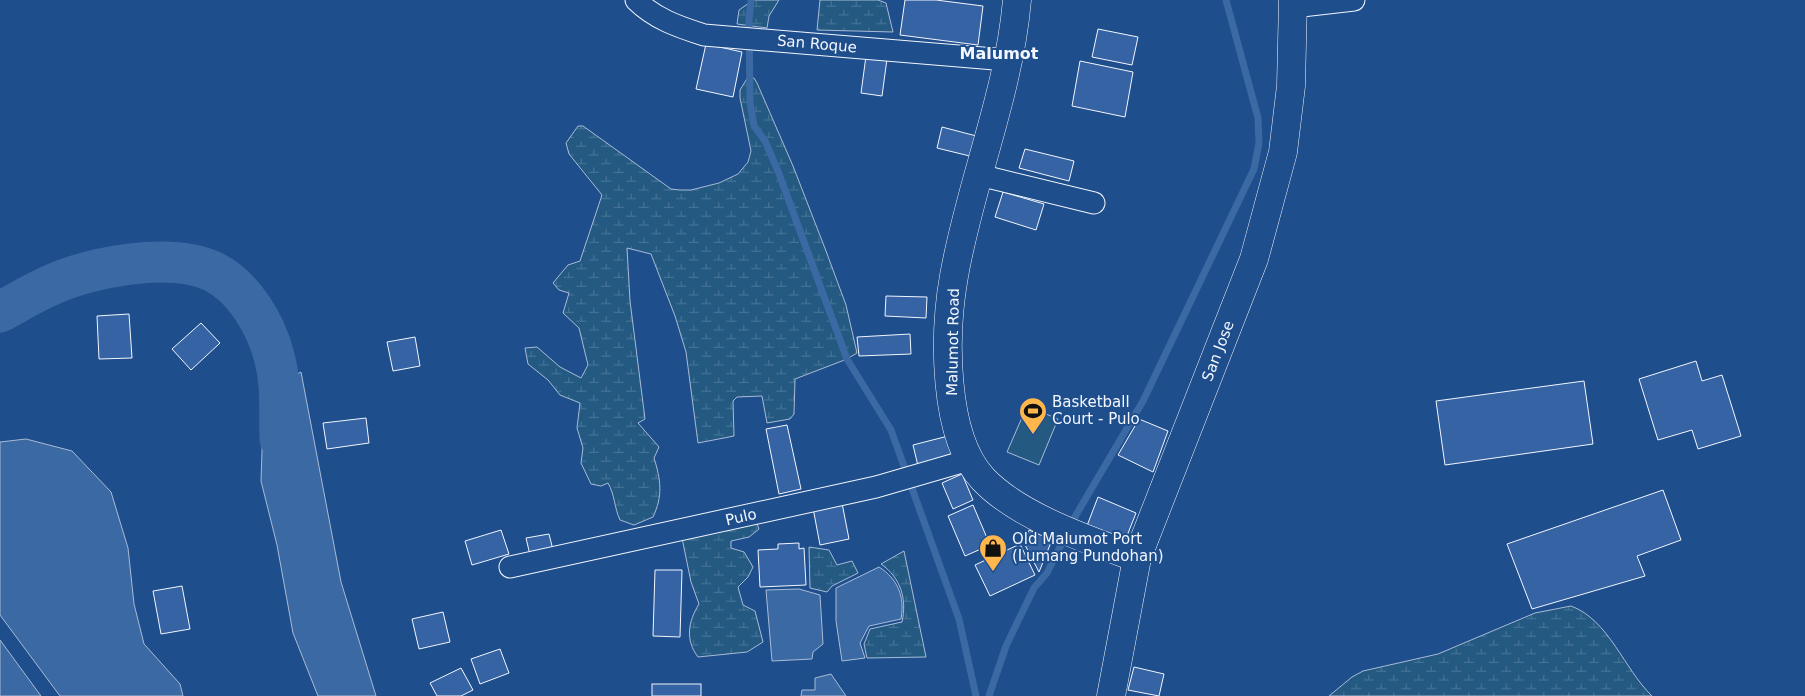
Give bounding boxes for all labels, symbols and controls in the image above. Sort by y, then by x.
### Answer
street label: San Roque [776,32,858,56]
district label: Malumot [960,44,1039,63]
street label: Malumot Road [943,288,963,396]
street label: San Jose [1198,318,1238,384]
place label: Basketball Court - Pulo [1052,393,1140,428]
sports icon: Basketball Court - Pulo [1018,396,1048,435]
street label: Pulo [724,505,758,529]
place label: Old Malumot Port (Lumang Pundohan) [1012,530,1164,565]
shop icon: Old Malumot Port (Lumang Pundohan) [978,533,1008,572]

